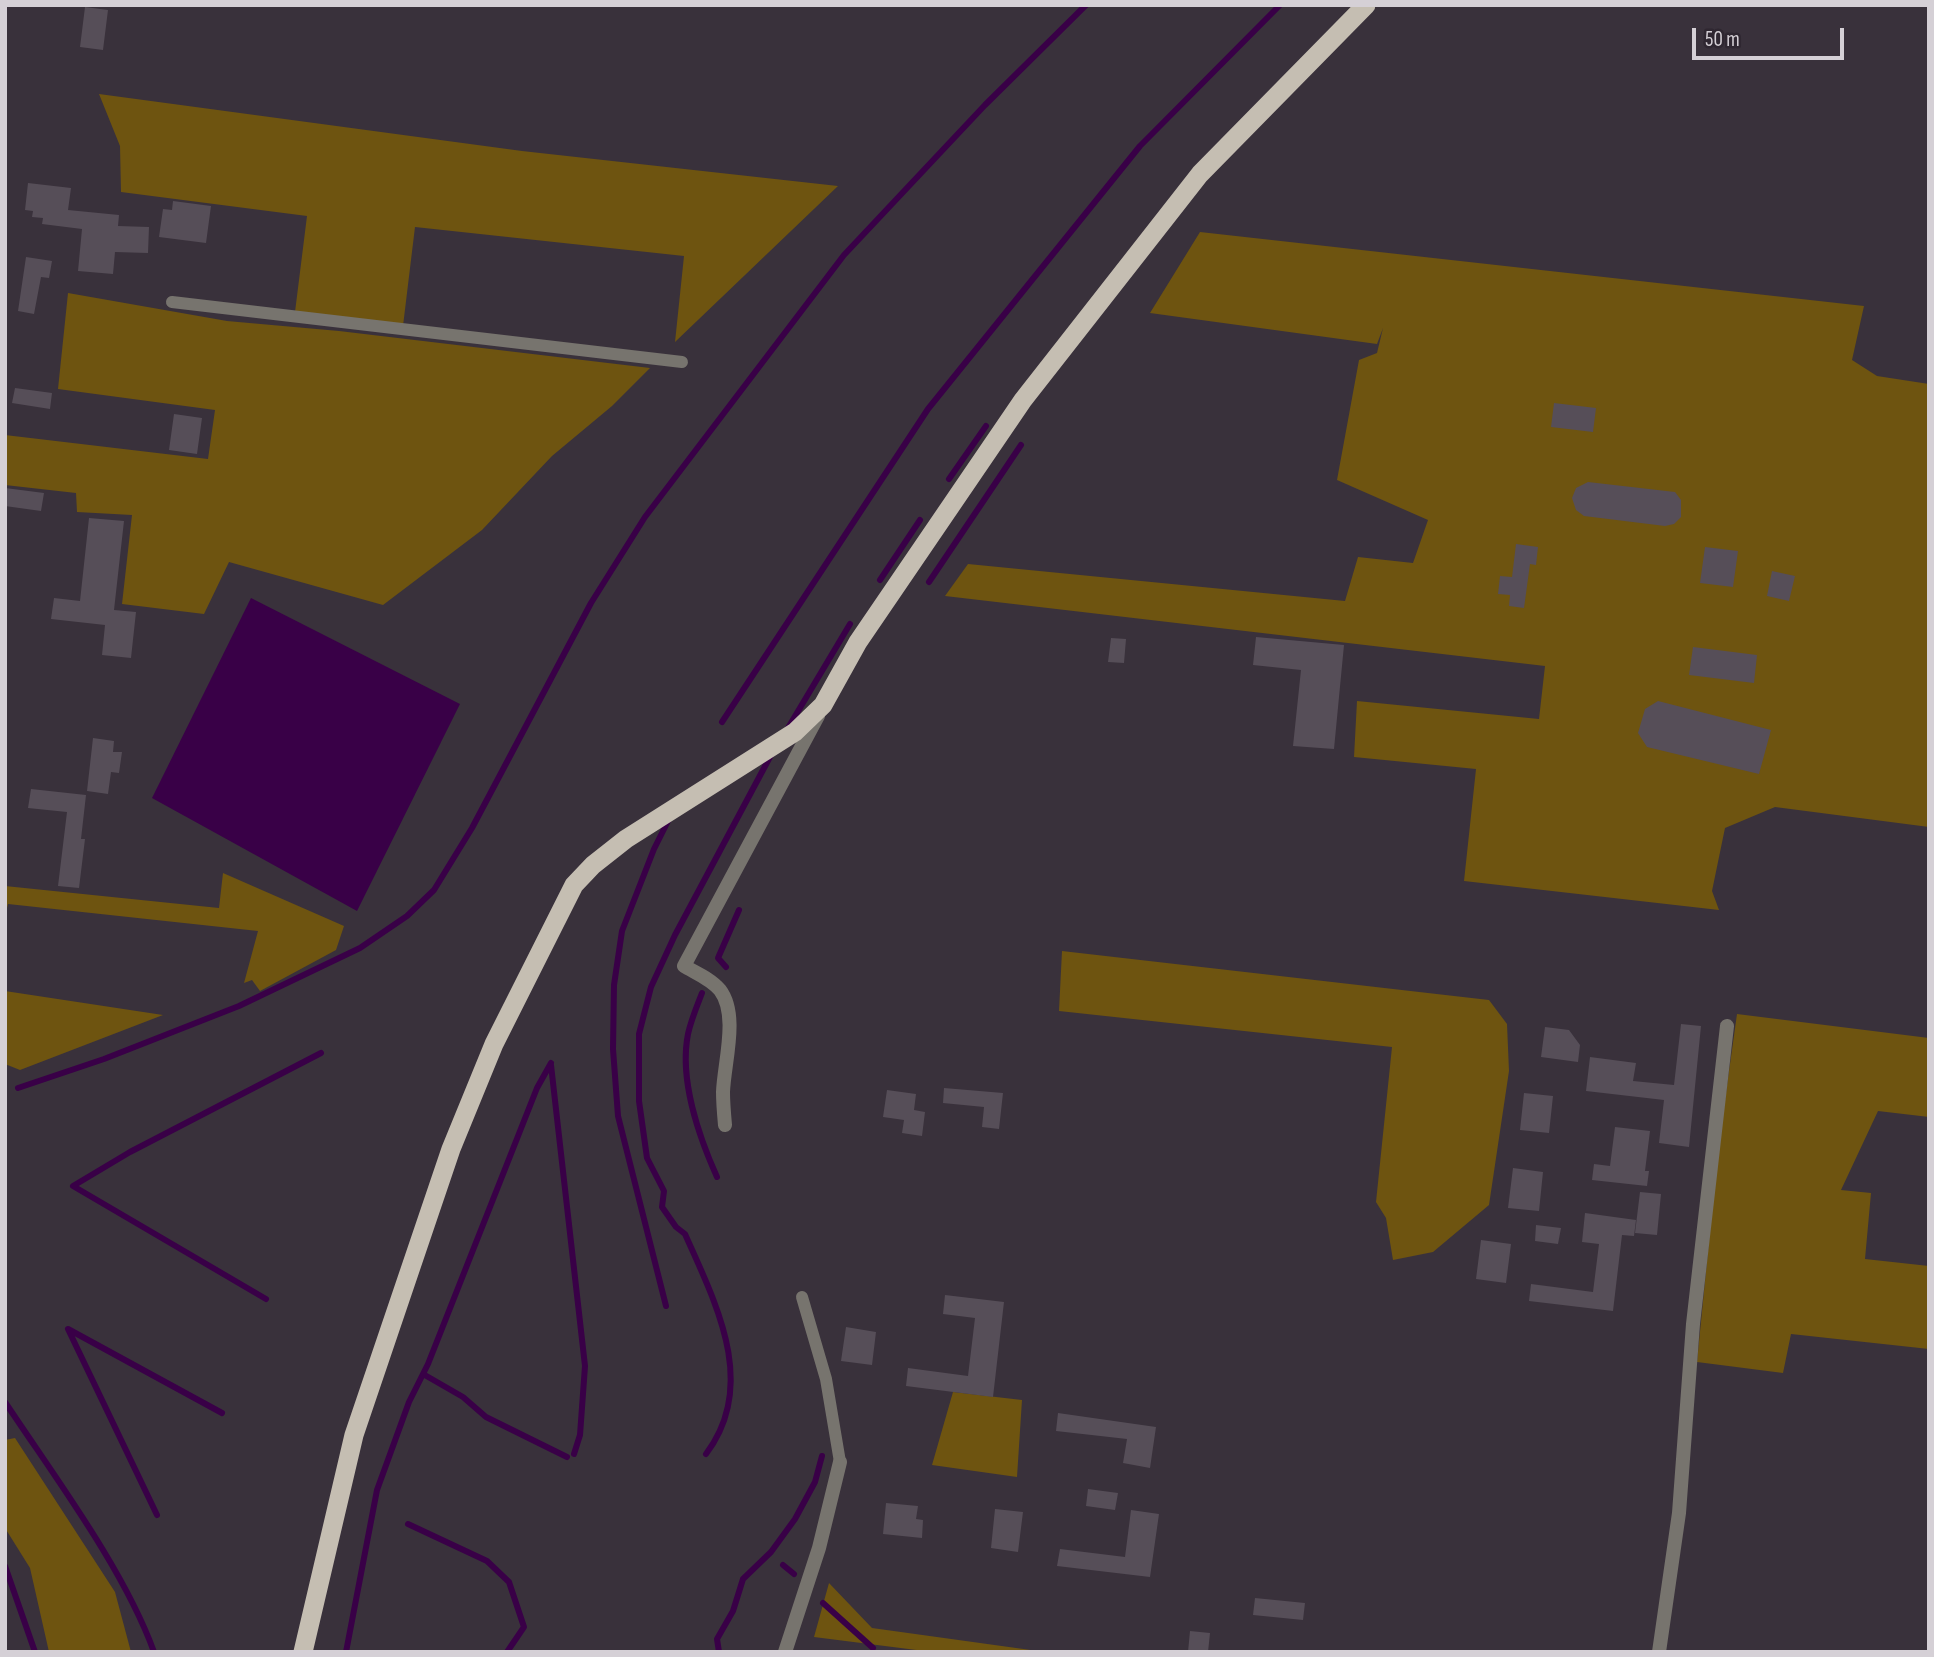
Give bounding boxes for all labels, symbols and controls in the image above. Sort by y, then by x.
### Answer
scale bar [1696,14,1848,58]
text: 50 m [1705,27,1740,52]

